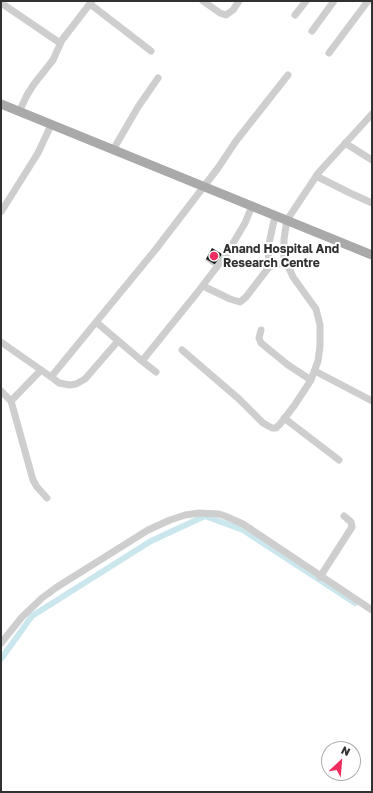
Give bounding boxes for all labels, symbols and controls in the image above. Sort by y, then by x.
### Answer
place label: Anand Hospital And Research Centre [223,242,339,270]
marker: Anand Hospital And Research Centre [208,250,220,262]
north arrow [321,741,361,781]
text: N [339,743,353,758]

